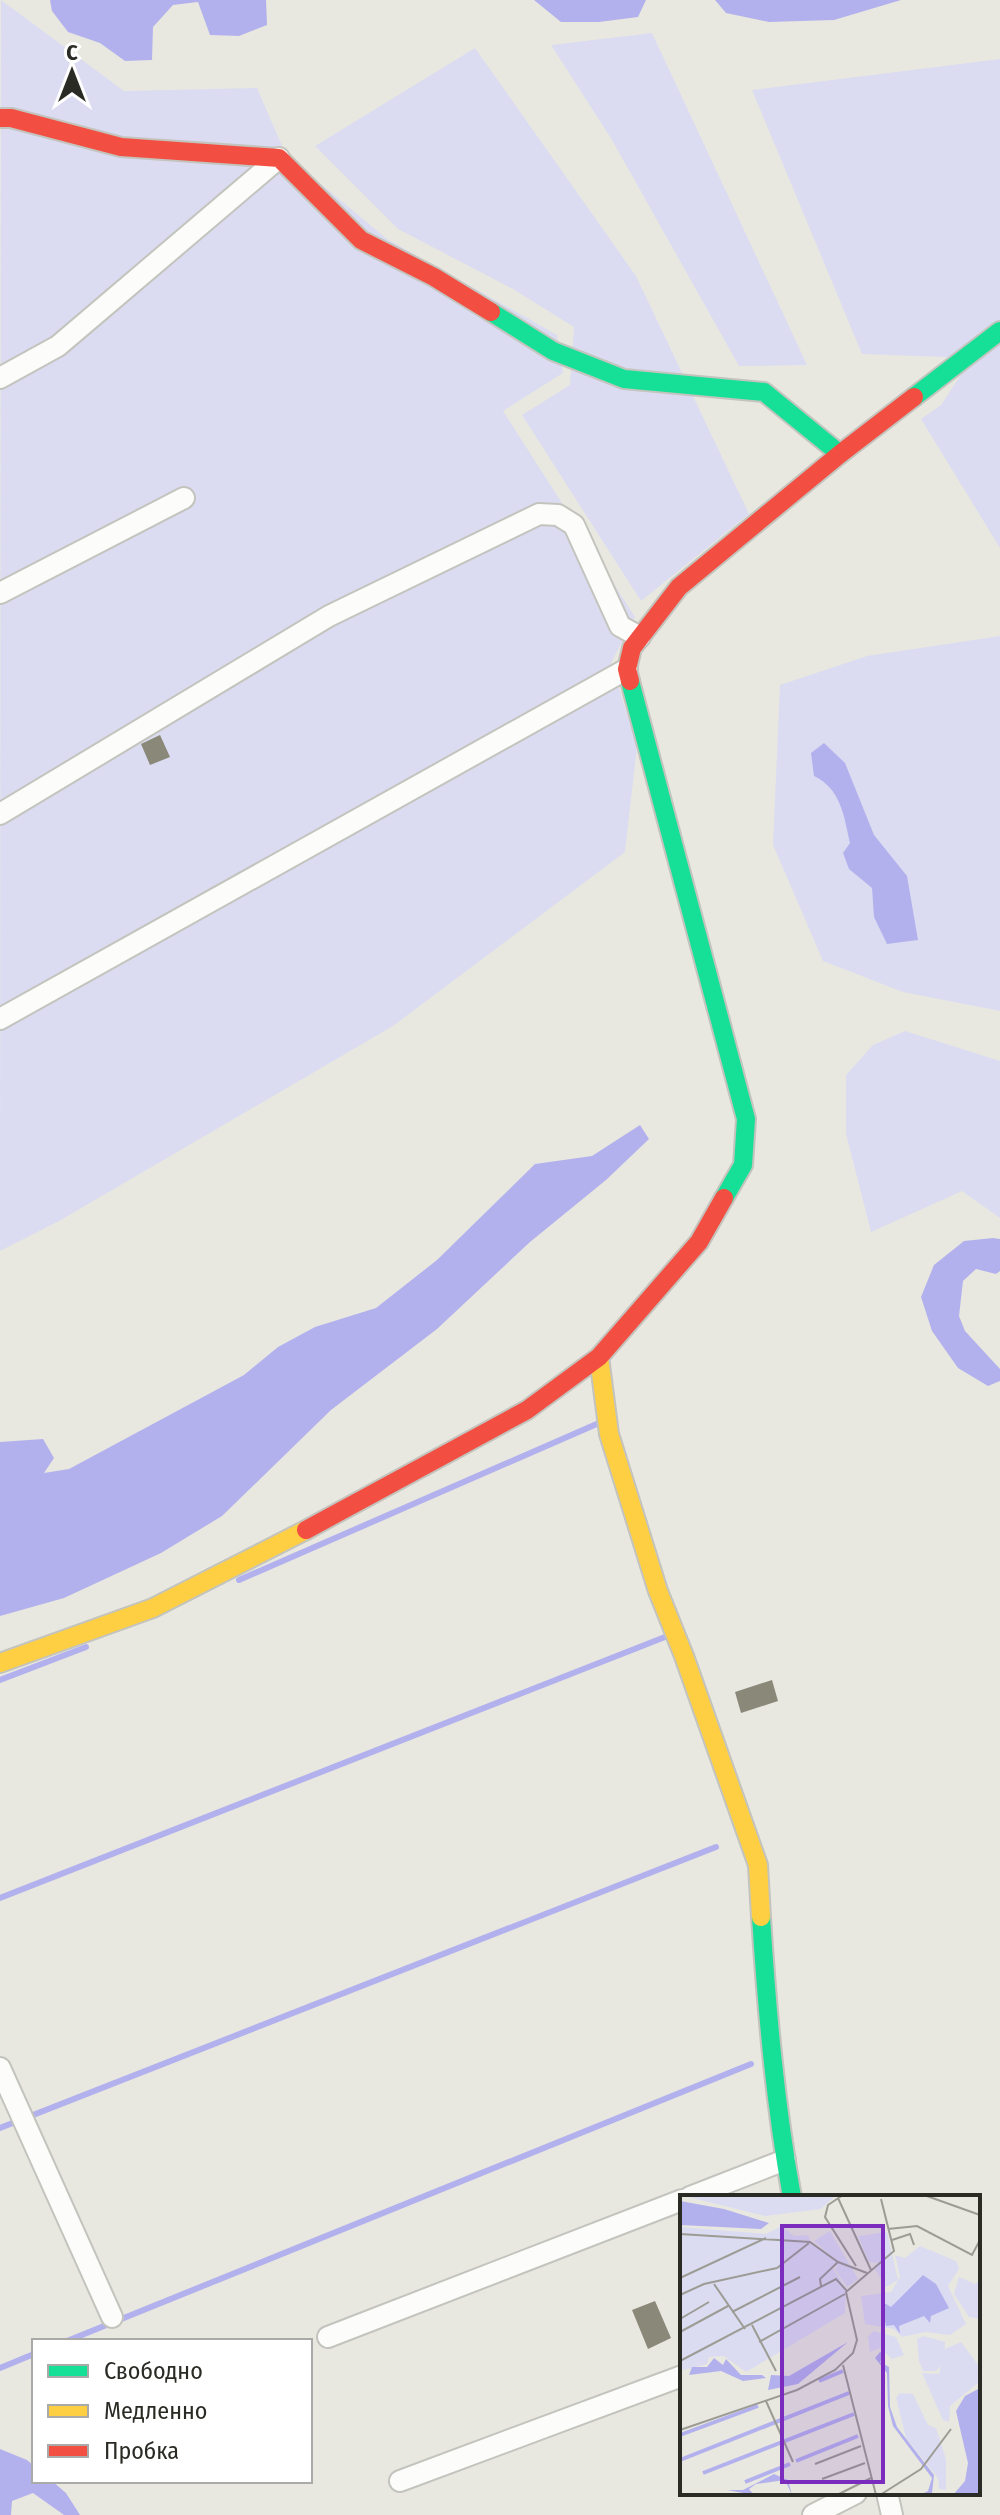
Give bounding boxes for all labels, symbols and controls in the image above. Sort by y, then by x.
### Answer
north arrow [32,32,112,112]
text: С [66,39,78,66]
inset map [680,2195,980,2495]
legend [32,2339,312,2483]
text: Свободно [104,2357,203,2385]
text: Медленно [104,2397,207,2425]
text: Пробка [104,2437,179,2465]

